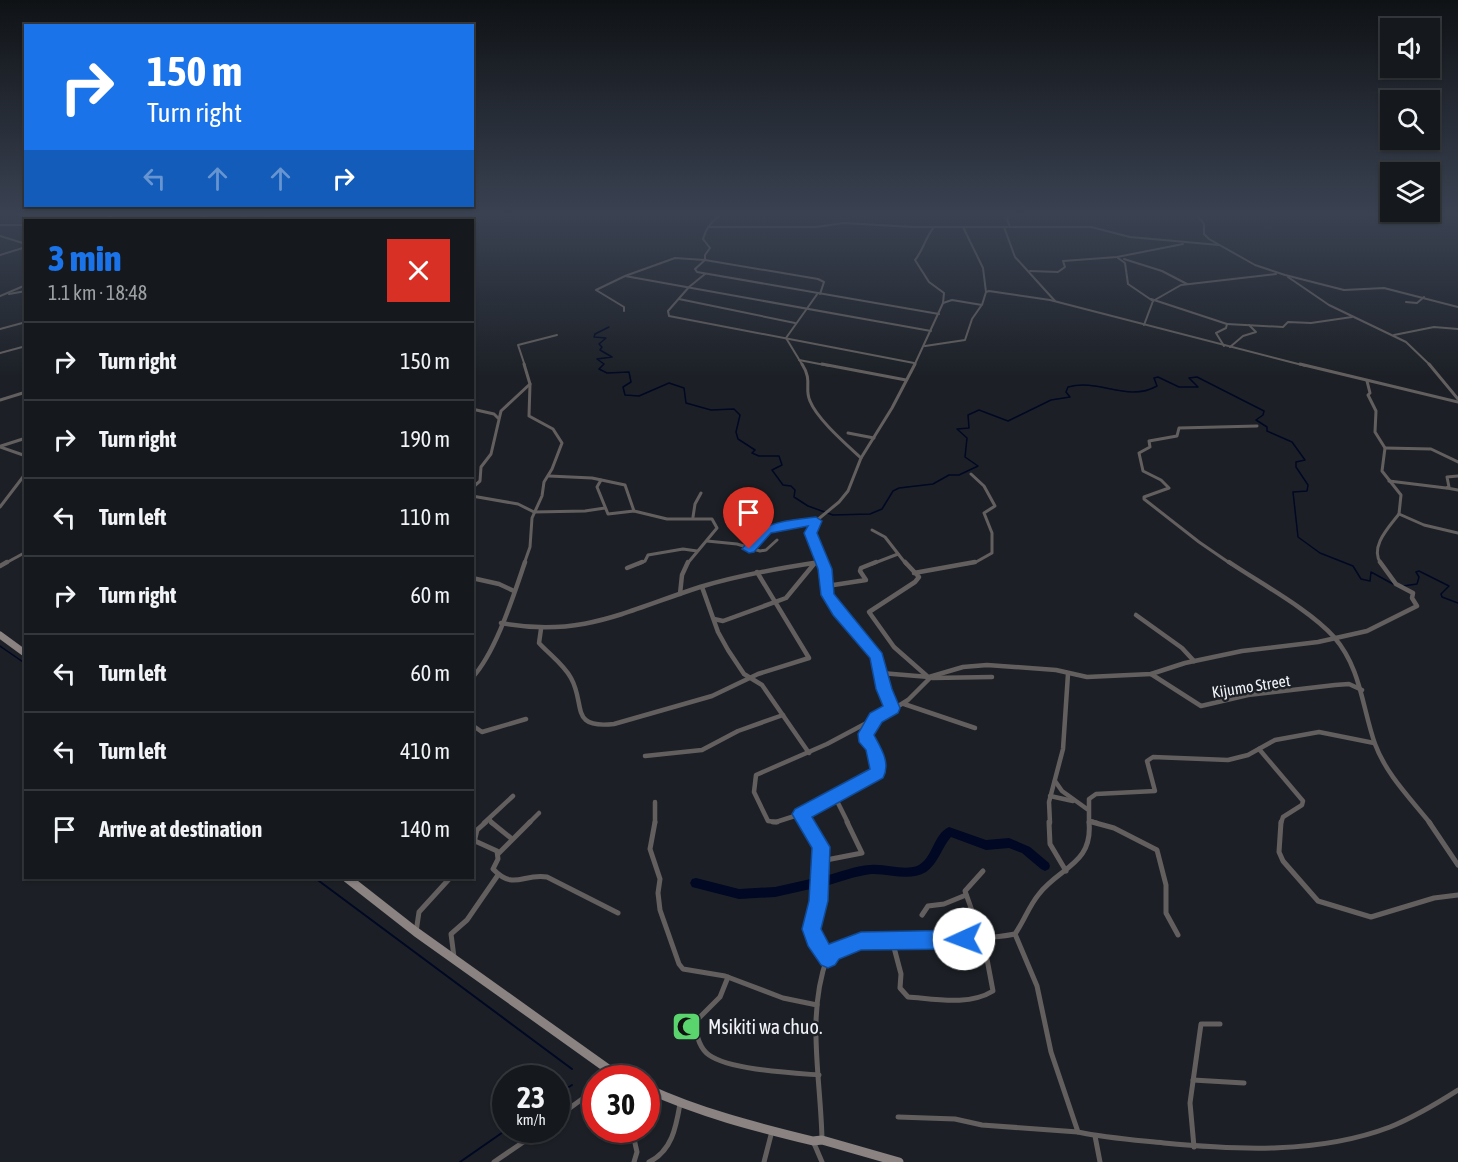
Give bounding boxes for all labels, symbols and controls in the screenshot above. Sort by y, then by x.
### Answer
map controls [1380,18,1440,222]
button: sound [1380,18,1440,78]
text: 150 m [147,47,242,95]
icon: right [48,48,126,126]
button: search [1380,90,1440,150]
text: Turn right [147,97,242,128]
icon: left [138,162,171,195]
icon: ahead [201,162,234,195]
icon: ahead [264,162,297,195]
icon: right [327,162,360,195]
button: layers [1380,162,1440,222]
text: 3 min [48,237,122,279]
button: close [387,239,450,302]
text: 1.1 km · 18:48 [48,281,147,304]
icon: right [48,345,81,378]
text: Turn right [99,348,176,374]
text: 150 m [400,348,450,374]
icon: right [48,423,81,456]
text: Turn right [99,426,176,452]
text: 190 m [400,426,450,452]
pin [723,487,774,549]
icon: arrive [732,496,765,529]
icon: left [48,501,81,534]
text: Turn left [99,504,166,530]
text: 110 m [400,504,450,530]
icon: right [48,579,81,612]
text: Turn right [99,582,176,608]
text: 60 m [410,582,450,608]
icon: left [48,657,81,690]
text: Turn left [99,660,166,686]
text: 60 m [410,660,450,686]
street label: Kijumo Street [1210,671,1292,702]
icon: left [48,735,81,768]
text: Turn left [99,738,166,764]
text: 410 m [400,738,450,764]
icon: arrive [48,813,81,846]
text: Arrive at destination [99,816,262,842]
text: 140 m [400,816,450,842]
position arrow [932,907,996,971]
mosque icon: Msikiti wa chuo. [671,1011,703,1043]
place label: Msikiti wa chuo. [708,1015,822,1038]
speed limit sign: 30 [582,1065,660,1143]
text: 23 [517,1080,545,1114]
text: km/h [516,1111,546,1128]

